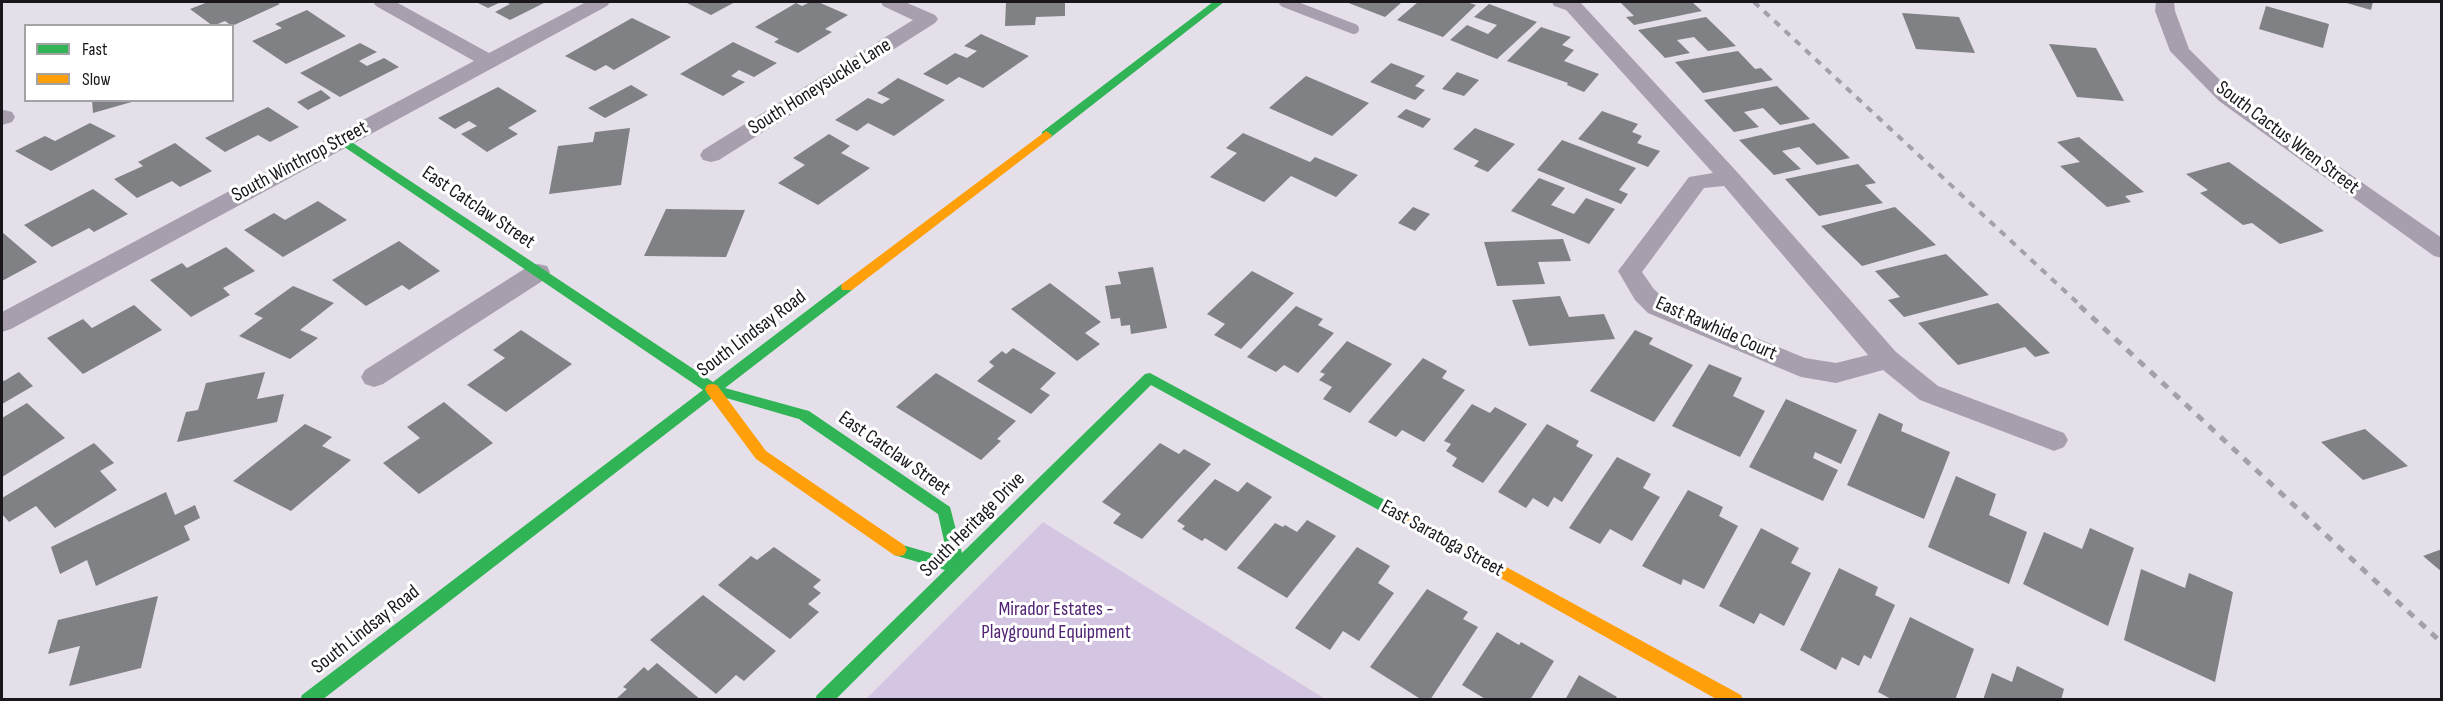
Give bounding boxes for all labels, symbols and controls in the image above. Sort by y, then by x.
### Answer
legend [24,24,234,102]
street label: South Honeysuckle Lane [744,33,896,141]
text: Fast [82,39,107,60]
text: Slow [82,69,111,90]
street label: South Cactus Wren Street [2211,76,2363,200]
street label: South Winthrop Street [228,116,372,208]
street label: East Catclaw Street [417,161,539,255]
street label: South Lindsay Road [693,285,811,383]
street label: East Rawhide Court [1652,292,1780,366]
street label: East Catclaw Street [833,407,955,501]
street label: South Heritage Drive [916,468,1030,582]
street label: East Saratoga Street [1377,495,1507,583]
street label: South Lindsay Road [307,581,425,679]
park label: Mirador Estates - Playground Equipment [981,598,1131,645]

